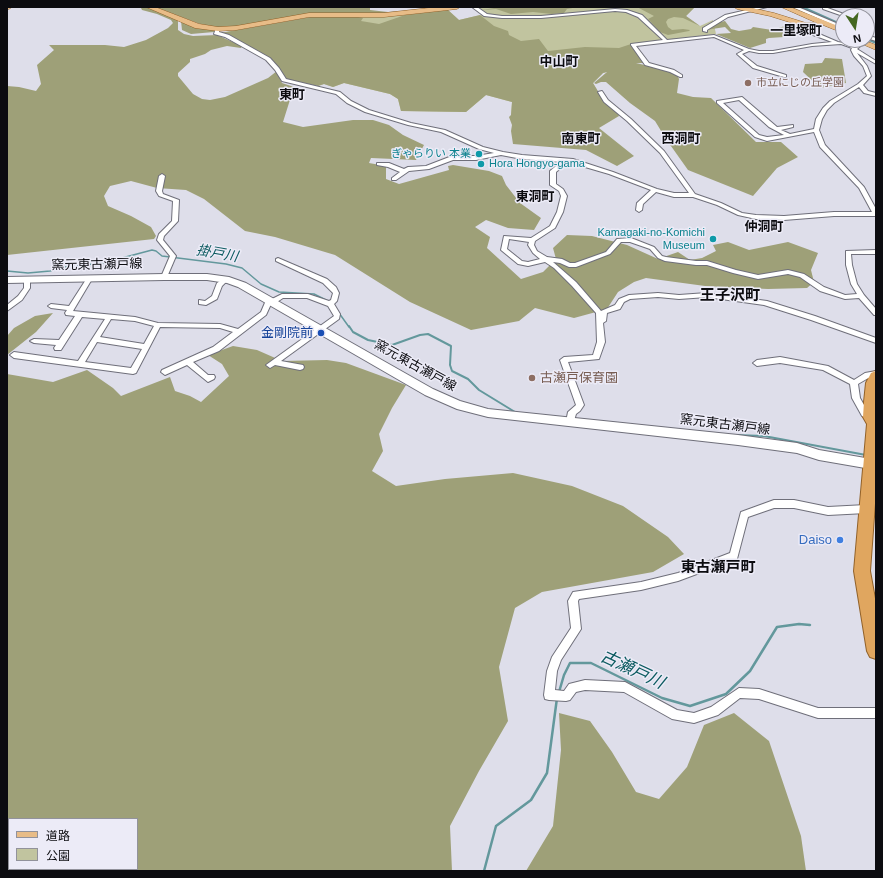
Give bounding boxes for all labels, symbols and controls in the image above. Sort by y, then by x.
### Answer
north arrow [835,8,875,48]
district label: 一里塚町 [770,23,822,39]
text: N [852,32,862,45]
district label: 中山町 [540,54,578,70]
place label: 市立にじの丘学園 [756,76,844,90]
marker: 市立にじの丘学園 [743,78,753,88]
district label: 東町 [279,87,305,103]
district label: 南東町 [562,131,600,147]
district label: 西洞町 [662,131,700,147]
place label: ぎゃらりい 本業 [391,147,471,161]
marker: ぎゃらりい 本業 [474,149,484,159]
place label: Hora Hongyo-gama [489,157,585,171]
marker: Hora Hongyo-gama [476,159,486,169]
district label: 東洞町 [516,189,554,205]
district label: 仲洞町 [745,219,783,235]
place label: Kamagaki-no-Komichi Museum [597,226,705,252]
marker: Kamagaki-no-Komichi Museum [708,234,718,244]
water label: 掛戸川 [195,242,239,266]
street label: 窯元東古瀬戸線 [51,256,143,274]
district label: 王子沢町 [700,287,760,305]
place label: 金剛院前 [261,325,313,341]
marker: 金剛院前 [316,328,326,338]
street label: 窯元東古瀬戸線 [371,337,459,395]
place label: 古瀬戸保育園 [540,370,618,386]
marker: 古瀬戸保育園 [527,373,537,383]
street label: 窯元東古瀬戸線 [679,412,771,438]
place label: Daiso [799,532,832,548]
marker: Daiso [835,535,845,545]
district label: 東古瀬戸町 [681,559,755,577]
water label: 古瀬戸川 [597,646,667,694]
legend [8,818,138,870]
text: 道路 [46,829,70,843]
text: 公園 [46,849,70,863]

